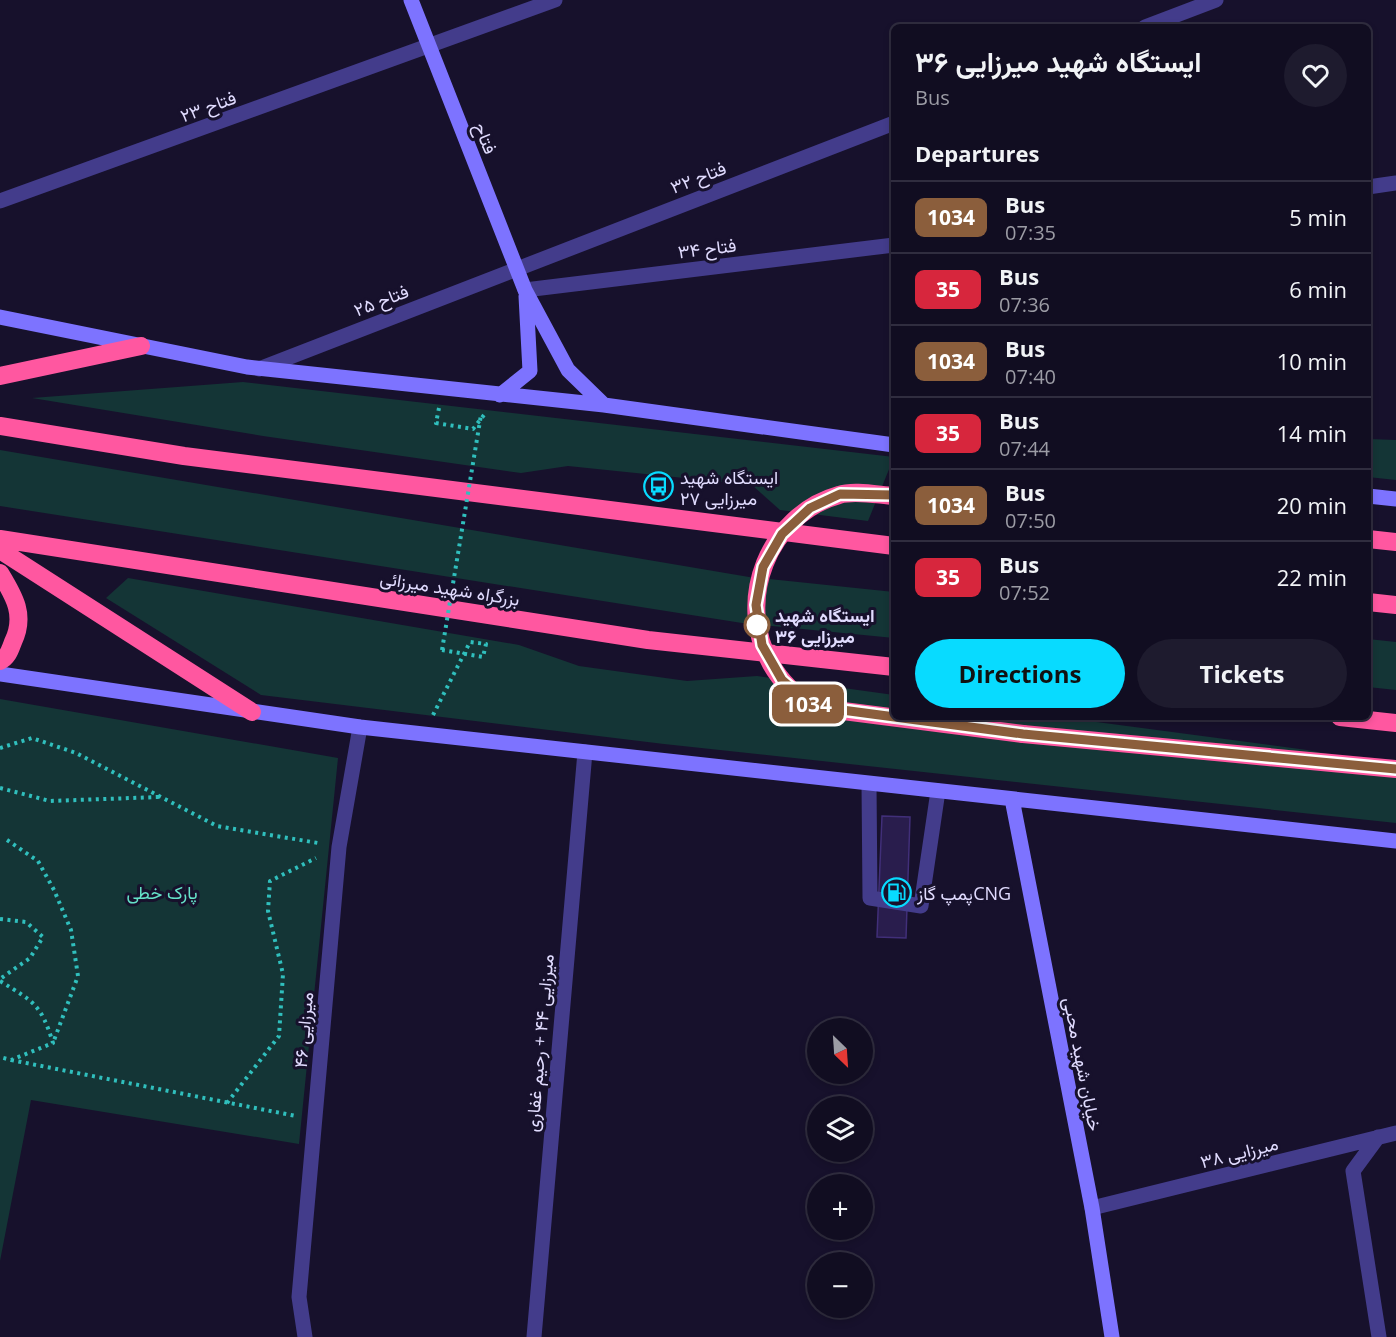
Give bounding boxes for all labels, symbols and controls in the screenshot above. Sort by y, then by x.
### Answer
text: ایستگاه شهید میرزایی ۳۶ [915,42,1202,80]
button: heart [1284,44,1347,107]
text: Bus [915,84,950,111]
street label: فتاح ۲۳ [177,85,240,128]
street label: فتاح [468,119,503,158]
text: Departures [915,138,1039,168]
street label: فتاح ۳۲ [667,155,730,199]
text: Bus [1005,189,1045,219]
text: 5 min [1289,202,1347,232]
text: 1034 [927,203,975,231]
text: 07:35 [1005,219,1056,246]
street label: فتاح ۳۴ [676,233,738,264]
text: Bus [999,261,1039,291]
text: 6 min [1289,274,1347,304]
text: 35 [936,275,960,303]
street label: فتاح ۲۵ [350,279,412,322]
text: 07:36 [999,291,1050,318]
text: Bus [1005,333,1045,363]
text: 10 min [1277,346,1347,376]
text: 1034 [927,347,975,375]
text: 07:40 [1005,363,1056,390]
text: Bus [999,405,1039,435]
text: 14 min [1277,418,1347,448]
text: 35 [936,419,960,447]
text: 07:44 [999,435,1050,462]
place label: ایستگاه شهید میرزایی ۲۷ [680,465,778,510]
bus stop icon: ایستگاه شهید میرزایی ۲۷ [643,471,675,503]
text: Bus [1005,477,1045,507]
text: 20 min [1277,490,1347,520]
text: 1034 [927,491,975,519]
text: 07:50 [1005,507,1056,534]
text: Bus [999,549,1039,579]
text: 22 min [1277,562,1347,592]
text: 35 [936,563,960,591]
street label: بزرگراه شهید میرزائی [378,565,522,611]
text: 07:52 [999,579,1050,606]
place label: ایستگاه شهید میرزایی ۳۶ [775,603,875,648]
marker: ایستگاه شهید میرزایی ۳۶ [744,612,770,638]
button: Directions [915,639,1125,708]
button: Tickets [1137,639,1347,708]
line badge: 1034 [766,684,850,724]
text: 1034 [784,690,832,718]
fuel station icon: پمپ گازCNG [880,877,912,909]
park label: پارک خطی [126,880,198,905]
place label: پمپ گازCNG [916,881,1011,906]
street label: میرزایی ۴۴ + رحیم غفاری [519,953,560,1133]
street label: میرزایی ۴۶ [288,991,318,1069]
street label: خیابان شهید محبی [1058,995,1108,1133]
north arrow [807,1018,873,1084]
map controls [807,1018,873,1318]
button: layers [807,1096,873,1162]
street label: میرزایی ۳۸ [1198,1131,1280,1173]
button: + [807,1174,873,1240]
button: − [807,1252,873,1318]

